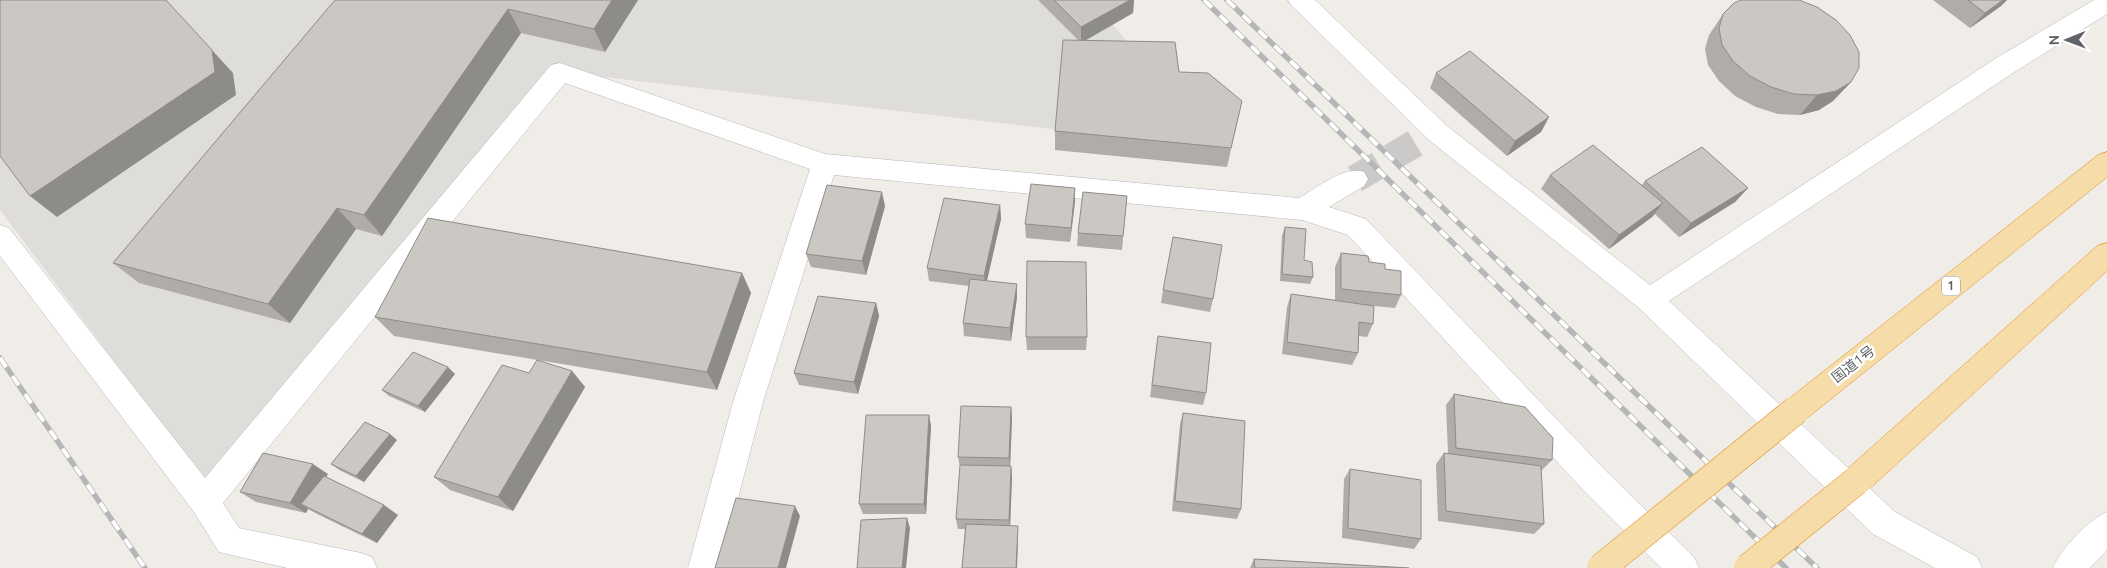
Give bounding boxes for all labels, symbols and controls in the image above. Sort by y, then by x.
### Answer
north arrow [2042,15,2092,65]
text: N [2046,35,2062,46]
road number: 1 [1942,276,1960,296]
street label: 国道1号 [1828,342,1878,386]

